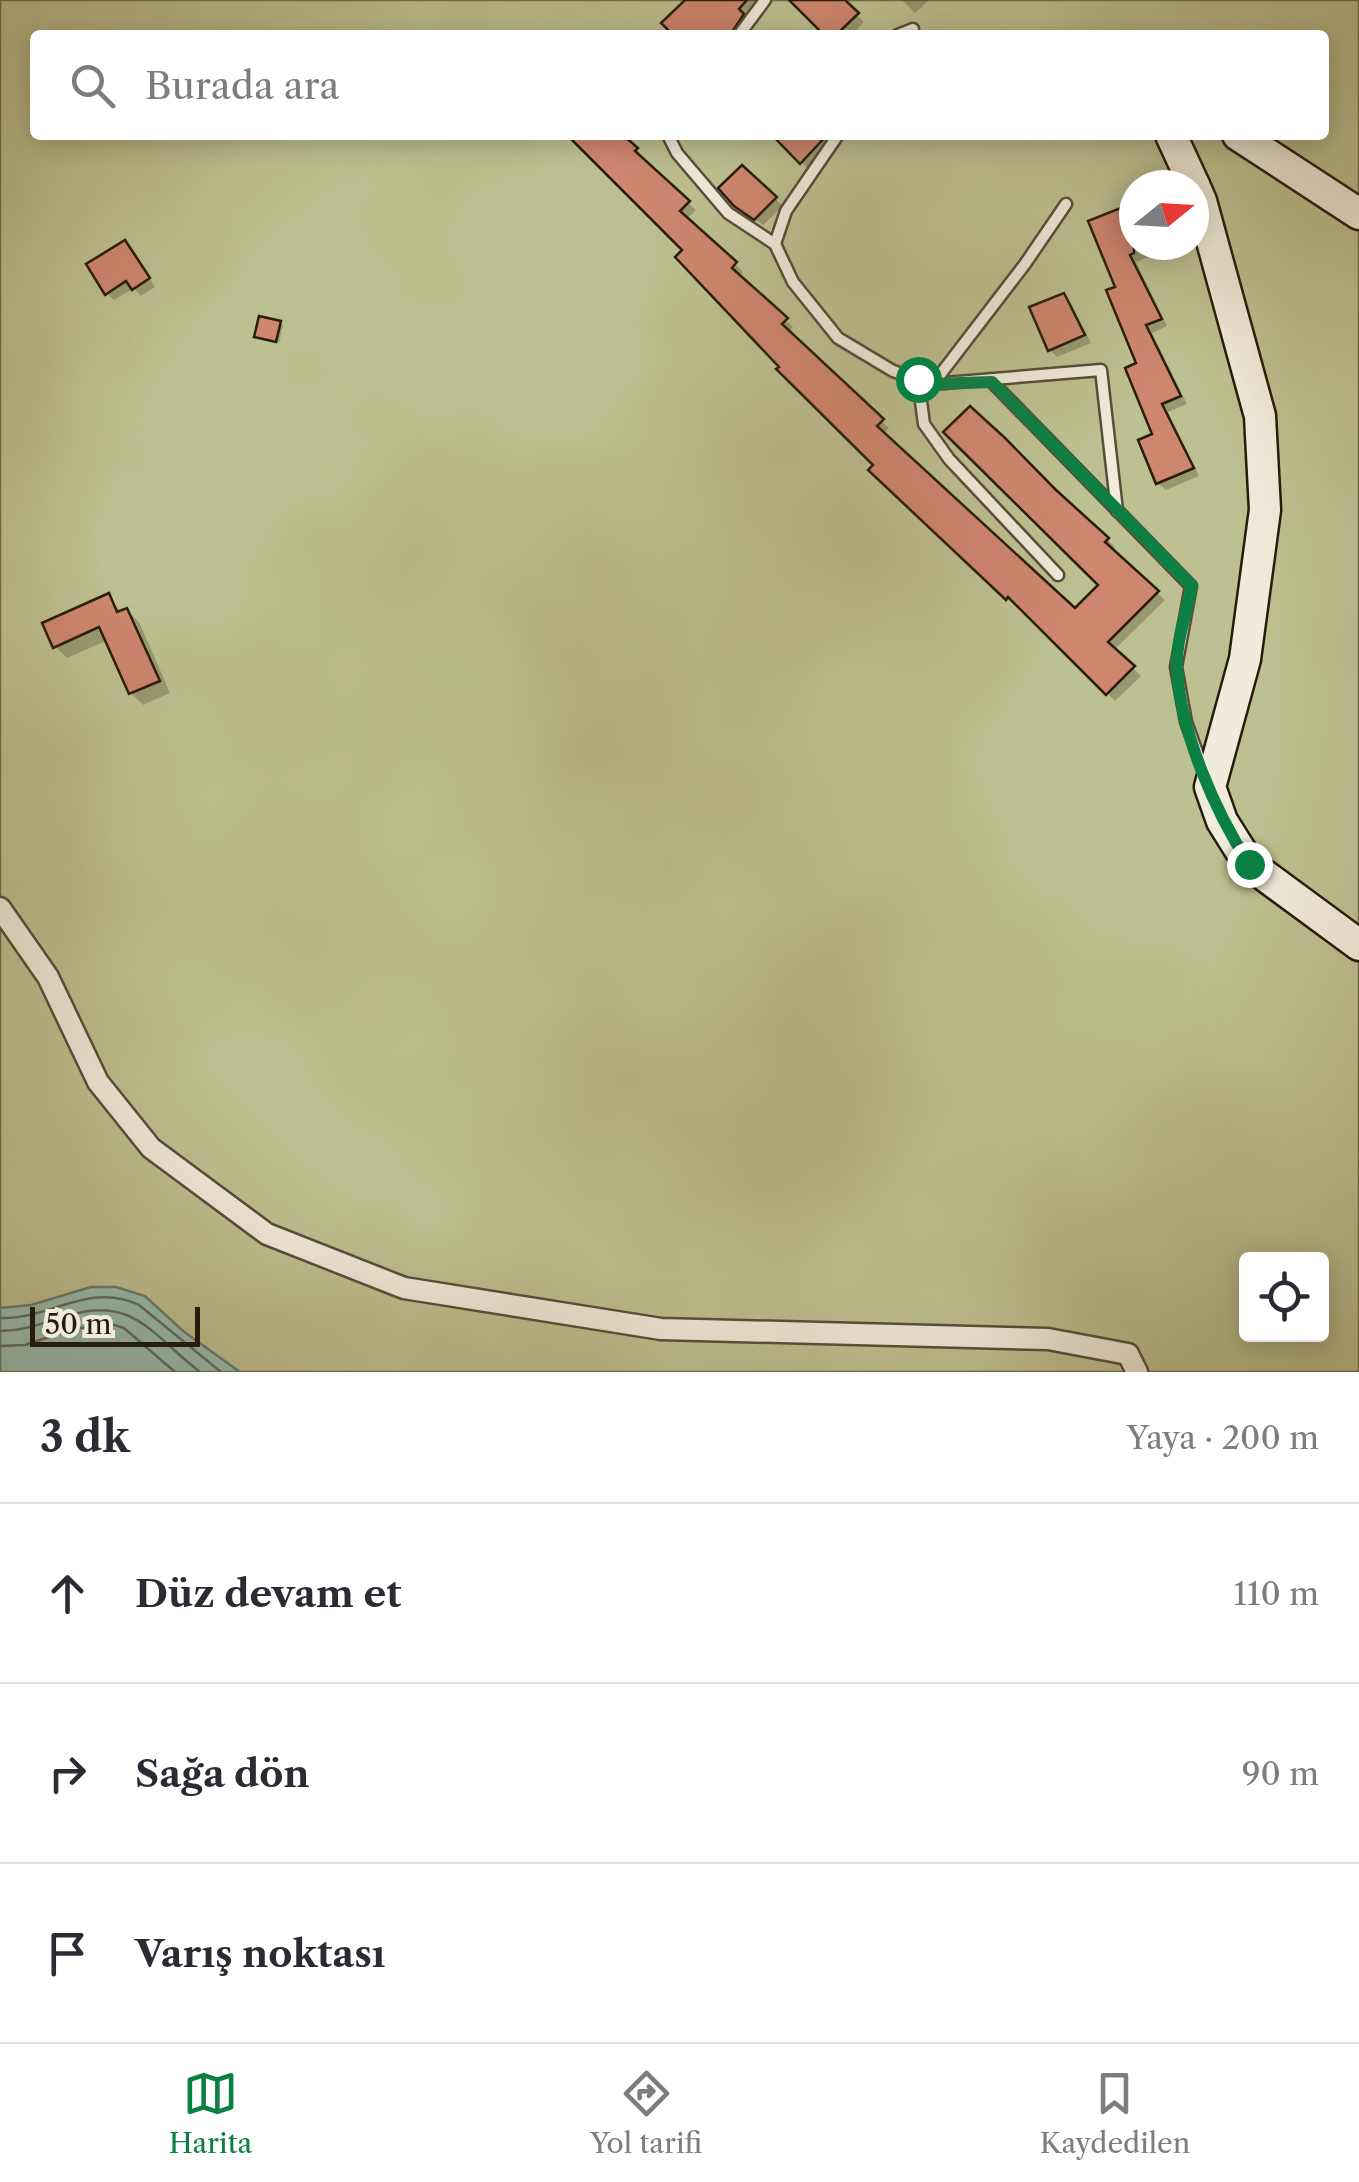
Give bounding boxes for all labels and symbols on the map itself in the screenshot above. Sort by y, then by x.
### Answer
north arrow [1119,170,1209,260]
route start [896,357,942,403]
route end [1227,842,1273,888]
scale bar [30,1302,200,1346]

